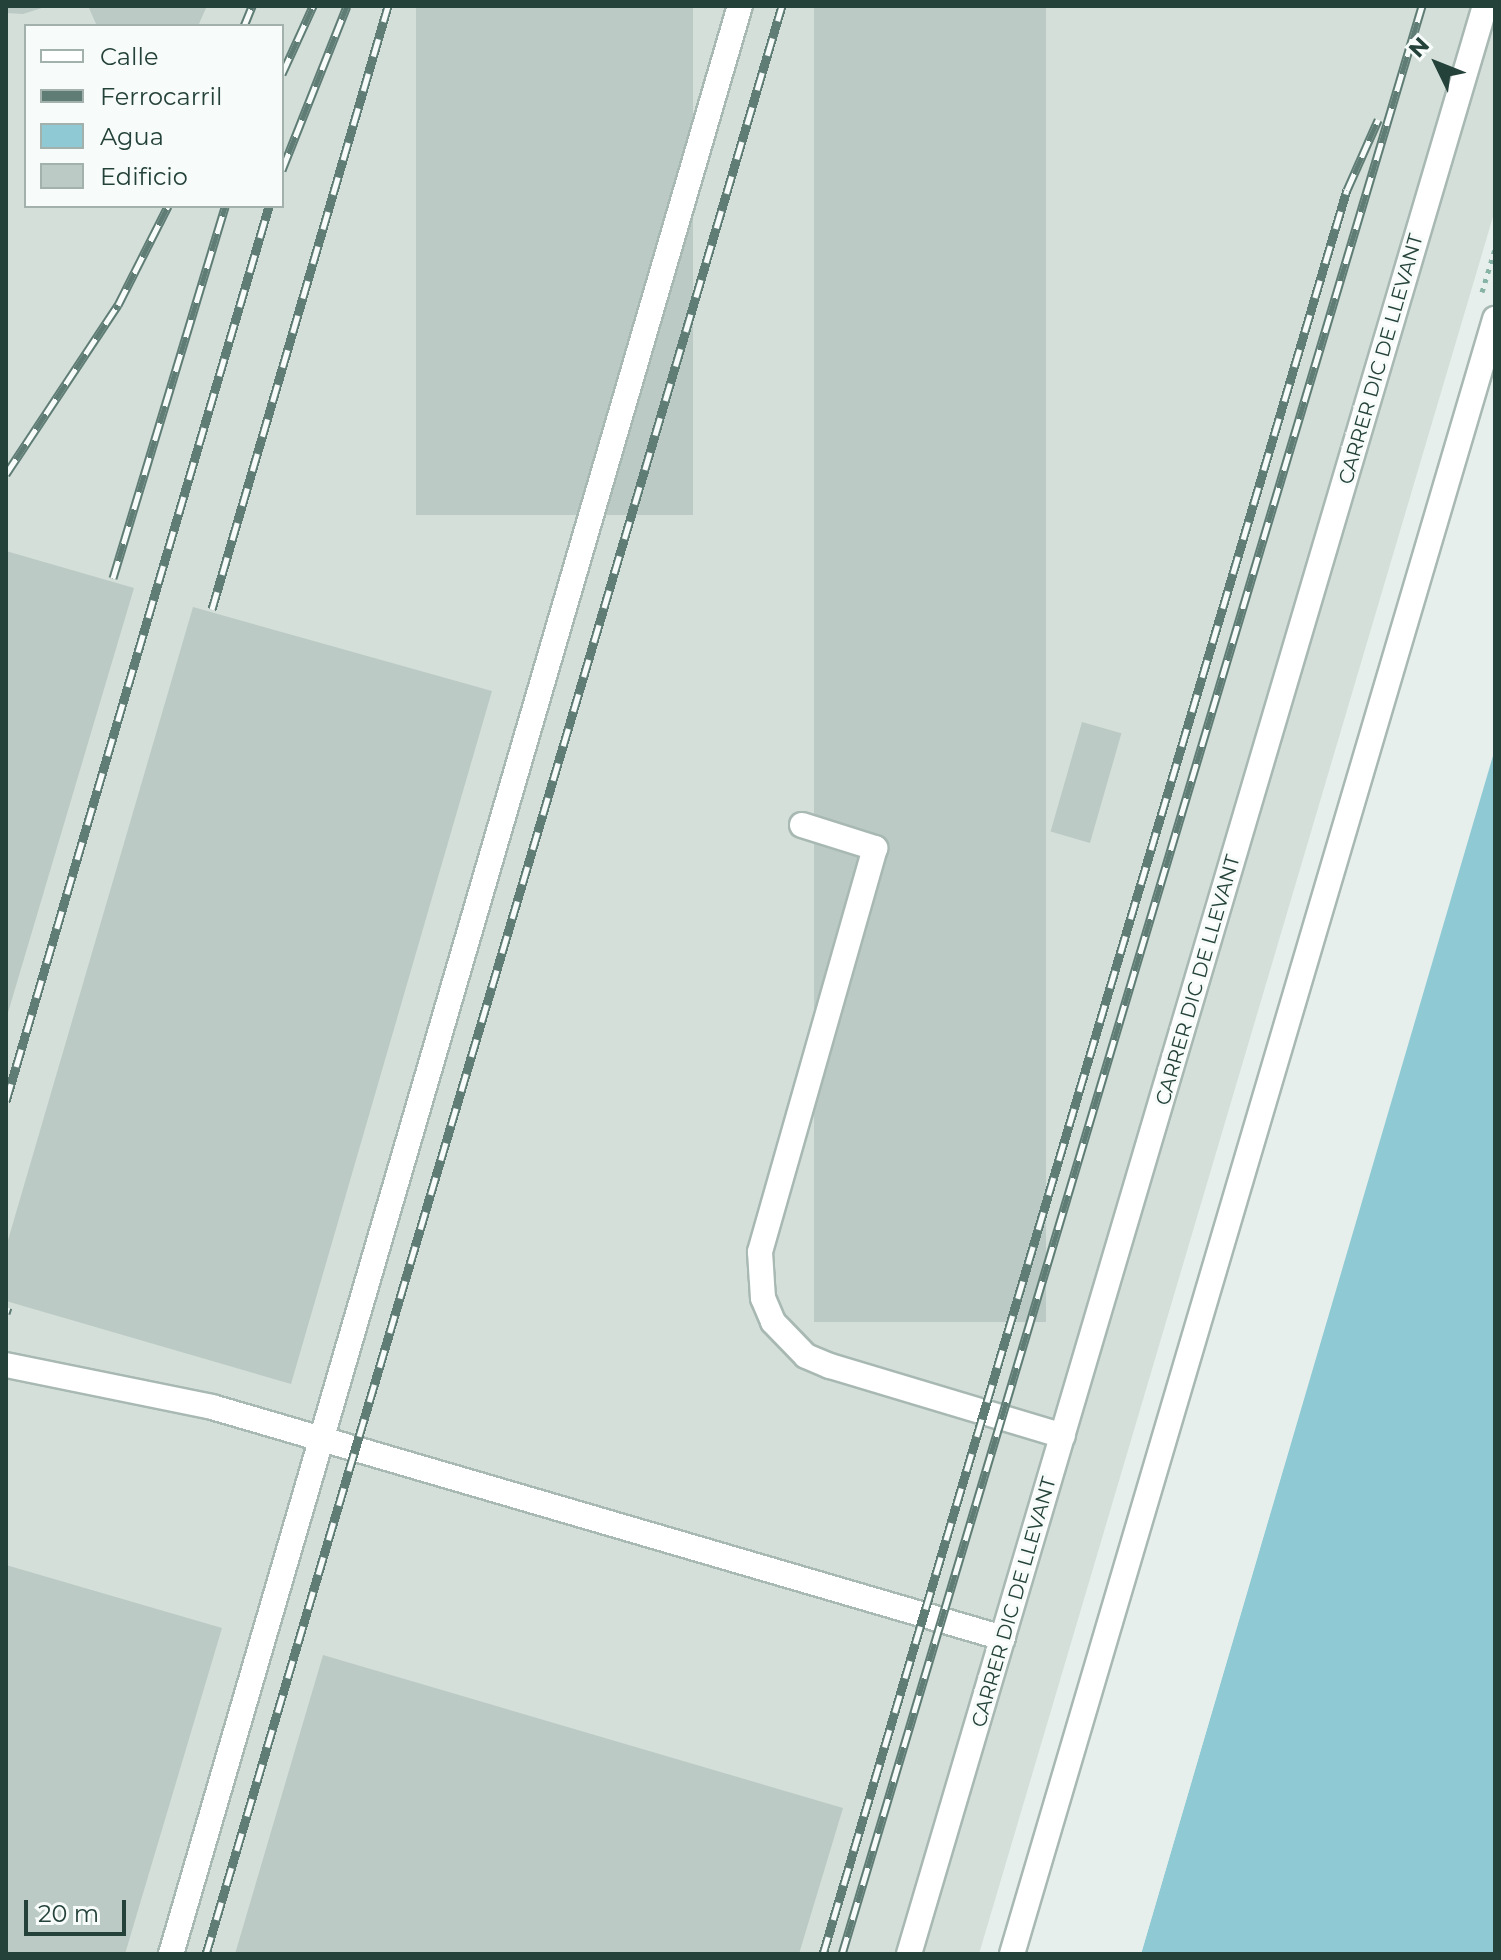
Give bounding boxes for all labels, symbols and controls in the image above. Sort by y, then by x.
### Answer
legend [24,24,284,208]
north arrow [1397,24,1477,104]
text: N [1403,32,1435,63]
text: Calle [100,42,158,71]
text: Ferrocarril [100,82,223,111]
text: Agua [100,122,164,151]
text: Edificio [100,162,188,191]
street label: CARRER DIC DE LLEVANT [1334,231,1428,487]
street label: CARRER DIC DE LLEVANT [1151,852,1245,1108]
street label: CARRER DIC DE LLEVANT [967,1474,1061,1730]
scale bar [28,1884,130,1934]
text: 20 m [38,1899,99,1928]

